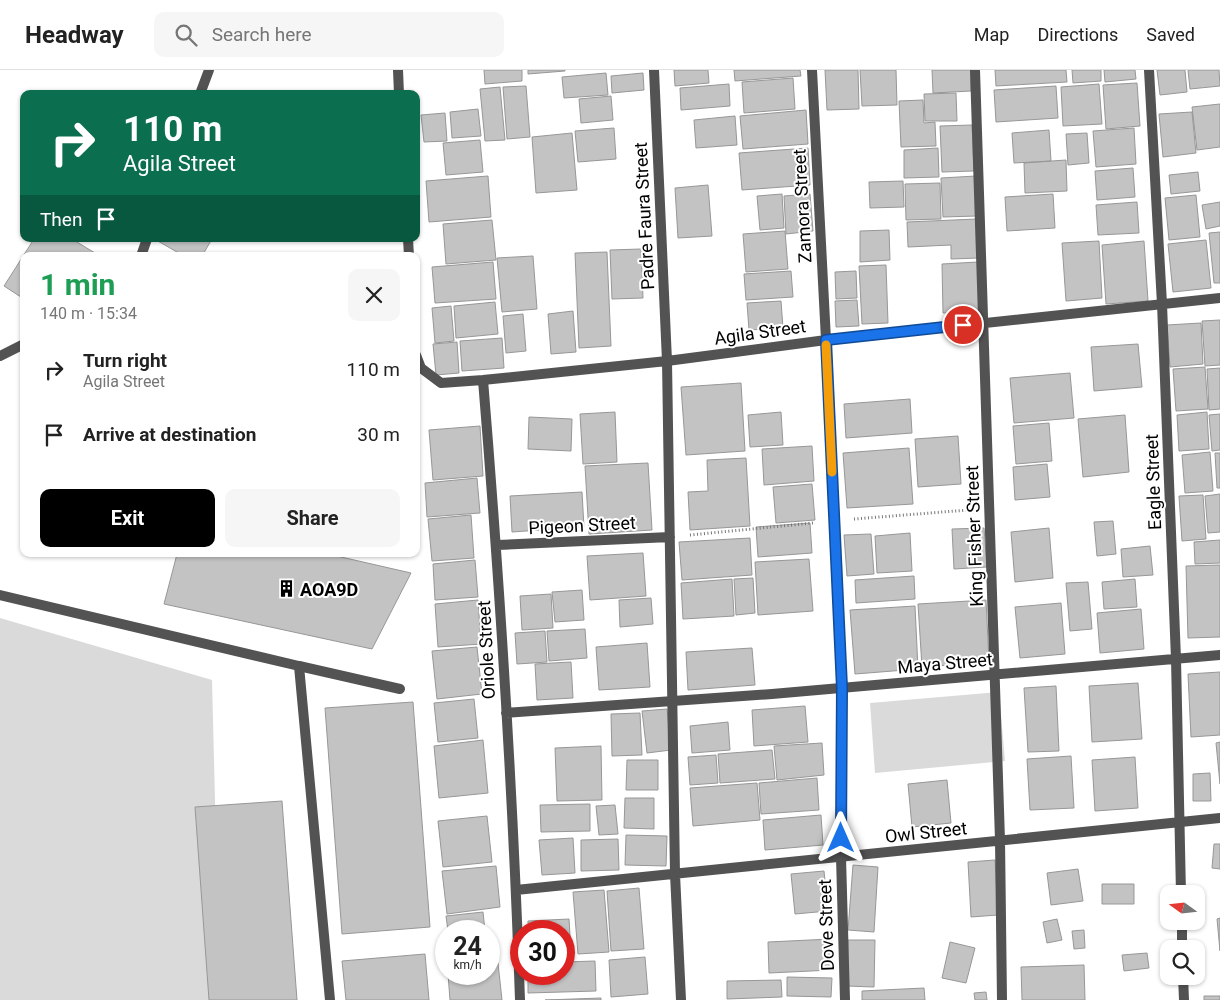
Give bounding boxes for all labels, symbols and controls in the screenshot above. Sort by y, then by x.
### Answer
search box [154,12,504,57]
text: Headway [25,21,124,49]
icon: search [172,21,200,49]
text: Search here [212,23,312,46]
text: Map [974,24,1009,45]
text: Directions [1037,24,1118,45]
text: Saved [1146,24,1195,45]
text: 110 m [123,109,222,150]
icon: right [40,110,105,175]
street label: Padre Faura Street [630,141,658,290]
street label: Zamora Street [789,148,815,264]
text: Agila Street [123,151,236,176]
icon: arrive [92,205,120,233]
text: Then [40,208,82,231]
text: 1 min [40,267,115,302]
button: close [348,269,400,321]
text: 140 m · 15:34 [40,304,137,323]
pin [942,304,984,346]
icon: arrive [949,311,977,339]
street label: Agila Street [713,315,807,349]
text: Turn right [83,349,167,372]
icon: right [40,356,68,384]
text: 110 m [347,358,400,381]
text: Agila Street [83,372,165,391]
icon: arrive [40,421,68,449]
text: Arrive at destination [83,423,256,446]
text: 30 m [357,423,400,446]
street label: Eagle Street [1141,434,1165,530]
street label: King Fisher Street [961,465,987,607]
button: Exit [40,489,215,547]
button: Share [225,489,400,547]
street label: Pigeon Street [528,512,636,538]
building icon: AOA9D [276,579,296,599]
place label: AOA9D [300,579,358,600]
street label: Oriole Street [473,600,499,700]
street label: Maya Street [897,648,994,678]
position arrow [814,811,866,863]
street label: Owl Street [884,817,968,847]
street label: Dove Street [814,879,838,971]
north arrow [1160,885,1205,930]
map controls [1160,885,1205,985]
speed limit sign: 30 [510,920,575,985]
text: 24 [453,932,482,961]
button: search [1160,940,1205,985]
text: km/h [453,958,482,972]

